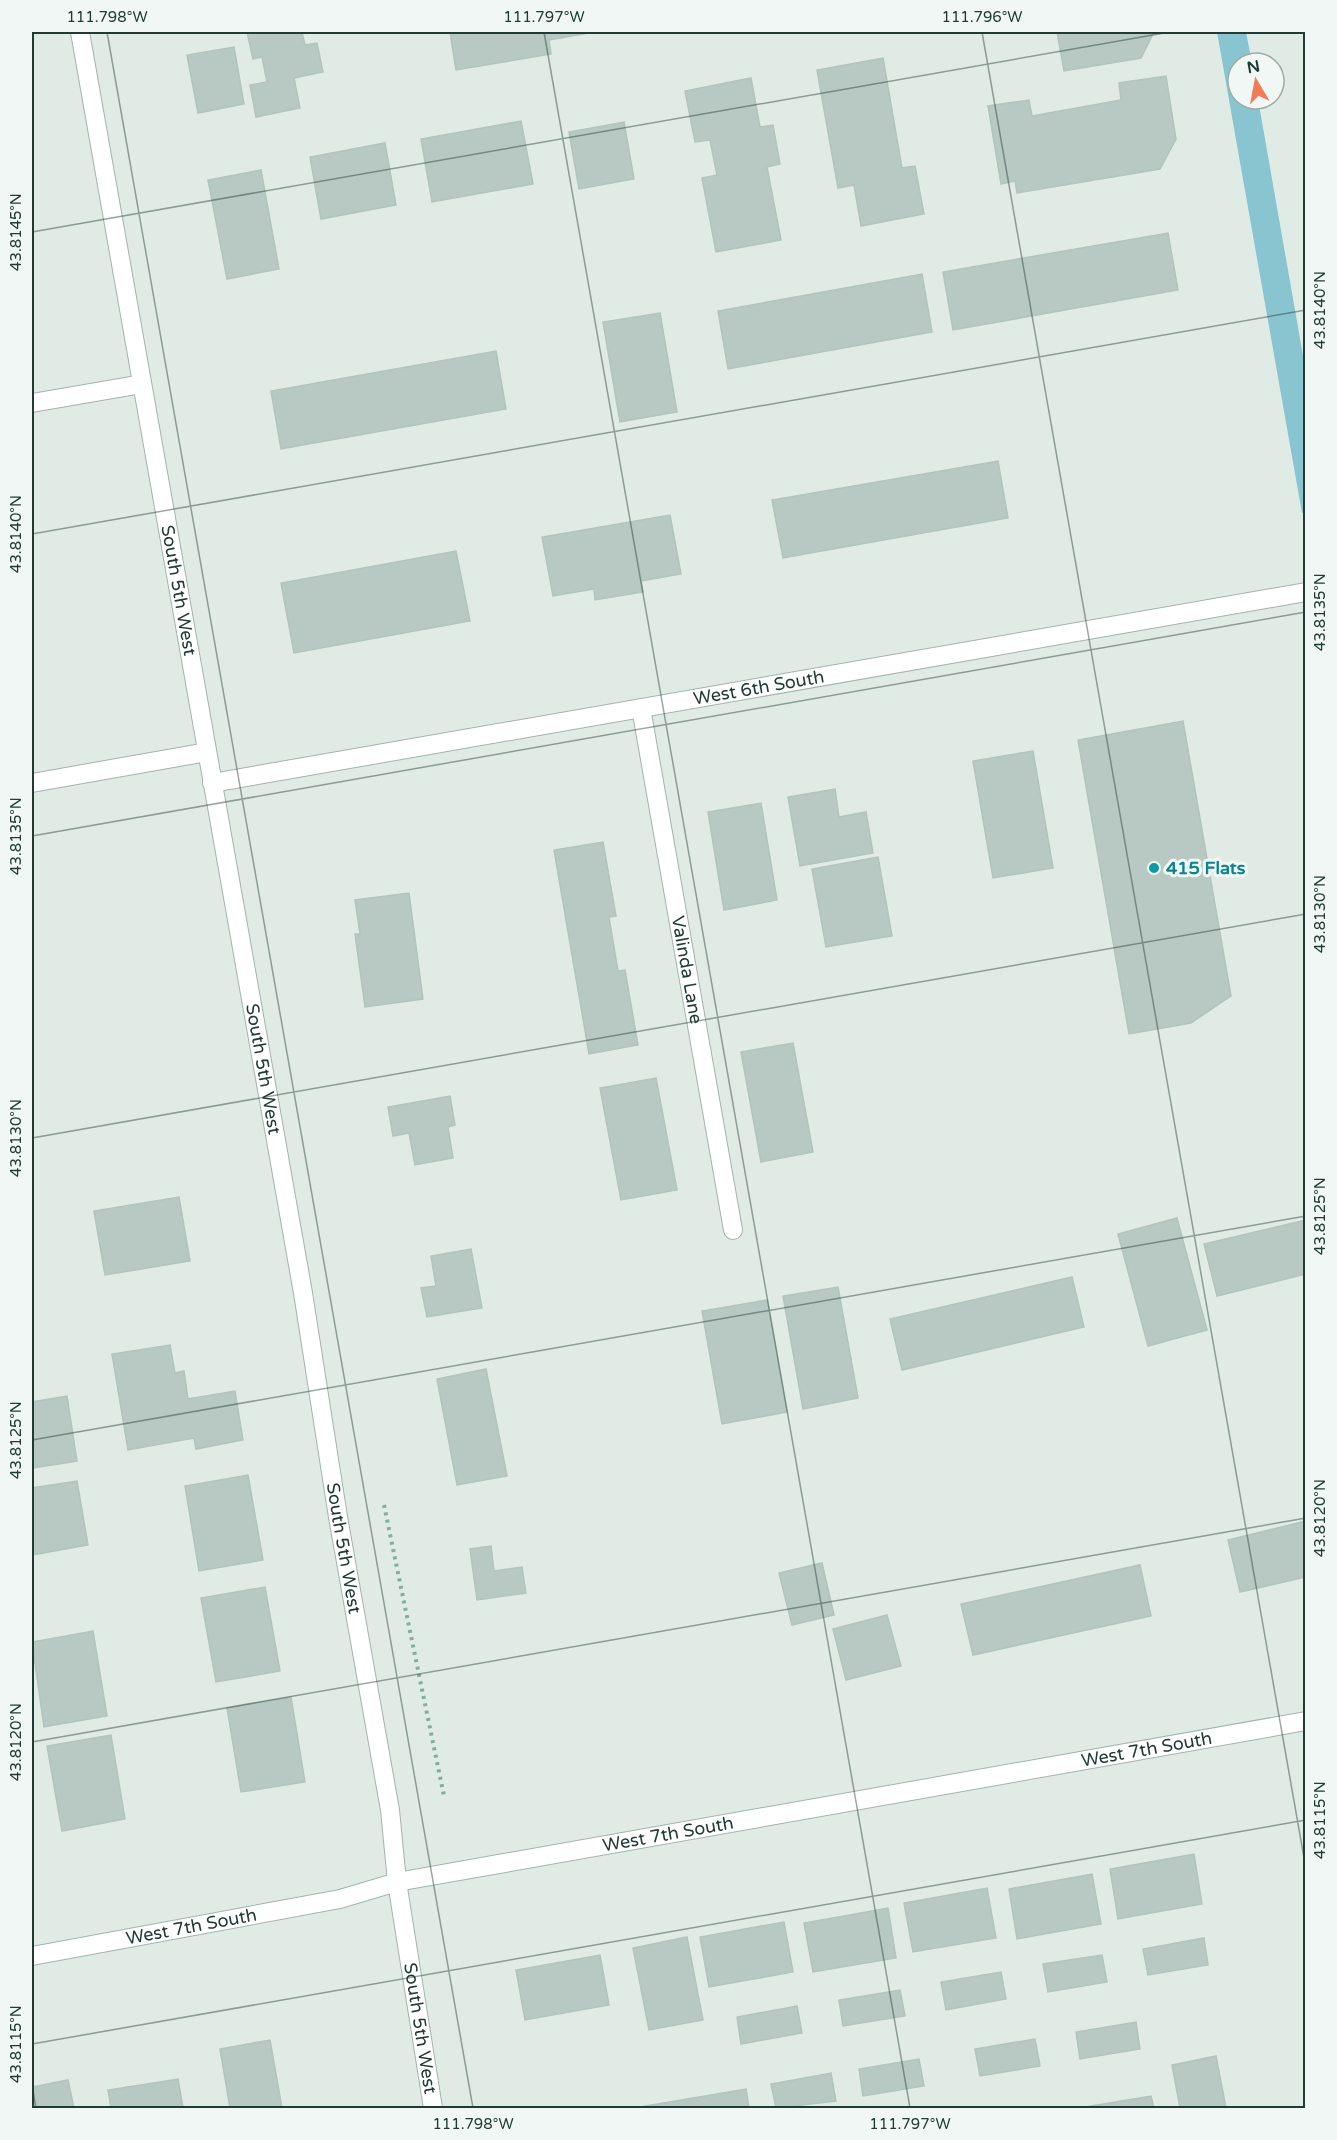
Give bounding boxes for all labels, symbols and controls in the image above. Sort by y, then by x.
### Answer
text: 111.798°W [66,8,148,26]
text: 111.797°W [503,8,585,26]
text: 111.796°W [942,8,1022,26]
north arrow [1226,51,1286,111]
text: N [1246,56,1262,78]
text: 43.8145°N [7,193,25,271]
text: 43.8140°N [1311,271,1329,349]
text: 43.8140°N [7,495,25,573]
street label: South 5th West [156,523,201,658]
text: 43.8135°N [1311,573,1329,651]
street label: West 6th South [692,665,826,710]
text: 43.8135°N [7,797,25,875]
place label: 415 Flats [1166,857,1246,879]
marker: 415 Flats [1147,861,1161,875]
text: 43.8130°N [1311,875,1329,953]
street label: Valinda Lane [667,914,707,1026]
street label: South 5th West [241,1002,286,1136]
text: 43.8130°N [7,1099,25,1177]
text: 43.8125°N [1311,1177,1329,1255]
text: 43.8125°N [7,1401,25,1479]
text: 43.8120°N [1311,1479,1329,1557]
street label: South 5th West [322,1481,366,1615]
text: 43.8120°N [7,1703,25,1781]
street label: West 7th South [1079,1727,1214,1772]
text: 43.8115°N [1311,1781,1329,1859]
street label: West 7th South [601,1812,735,1856]
street label: West 7th South [124,1904,258,1949]
street label: South 5th West [399,1961,442,2095]
text: 43.8115°N [7,2005,25,2083]
text: 111.798°W [432,2115,514,2133]
text: 111.797°W [869,2115,951,2133]

